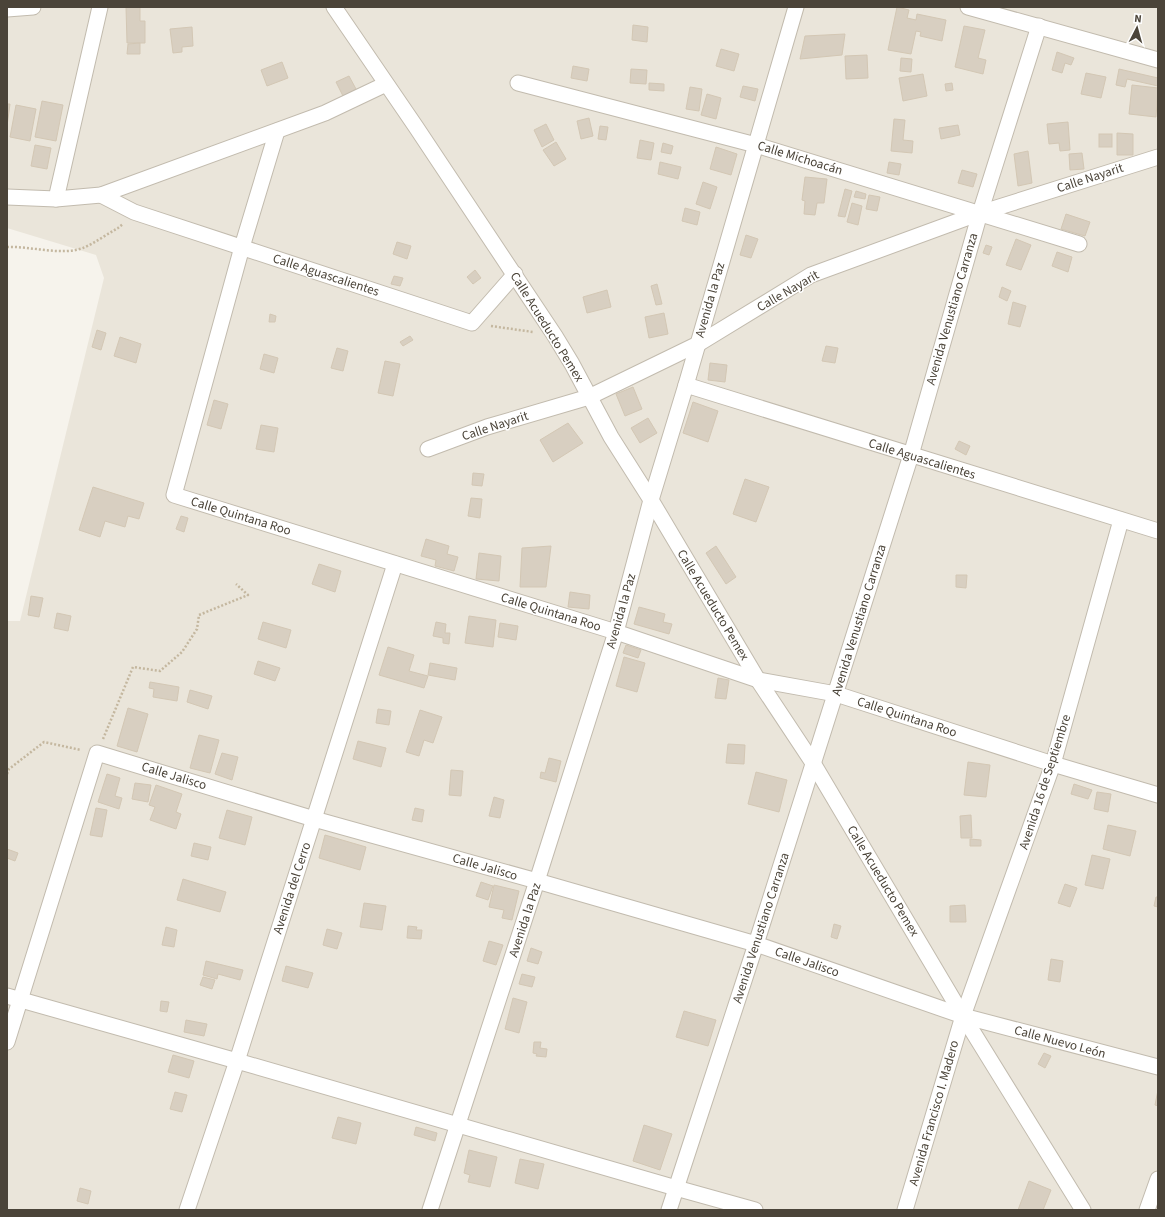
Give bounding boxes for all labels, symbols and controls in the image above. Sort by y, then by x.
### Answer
north arrow [1117,8,1157,48]
text: N [1134,11,1142,26]
street label: Calle Michoacán [755,137,845,179]
street label: Calle Nayarit [1054,159,1126,197]
street label: Avenida Venustiano Carranza [922,231,982,387]
street label: Calle Aguascalientes [270,249,382,301]
street label: Avenida la Paz [691,260,729,340]
street label: Calle Nayarit [754,266,823,316]
street label: Calle Acueducto Pemex [506,269,588,386]
street label: Calle Nayarit [459,407,531,445]
street label: Calle Aguascalientes [866,434,978,484]
street label: Calle Quintana Roo [189,492,293,540]
street label: Avenida Venustiano Carranza [827,542,891,698]
street label: Calle Acueducto Pemex [673,546,753,664]
street label: Avenida la Paz [602,571,640,651]
street label: Calle Quintana Roo [499,588,603,636]
street label: Calle Quintana Roo [855,692,959,742]
street label: Avenida 16 de Septiembre [1015,712,1075,852]
street label: Calle Jalisco [139,758,209,794]
street label: Calle Acueducto Pemex [843,822,923,940]
street label: Avenida del Cerro [269,840,315,936]
street label: Calle Jalisco [450,849,520,885]
street label: Avenida Venustiano Carranza [728,850,794,1006]
street label: Avenida la Paz [504,880,546,960]
street label: Calle Jalisco [772,943,842,981]
street label: Calle Nuevo León [1012,1021,1108,1063]
street label: Avenida Francisco I. Madero [905,1038,963,1188]

